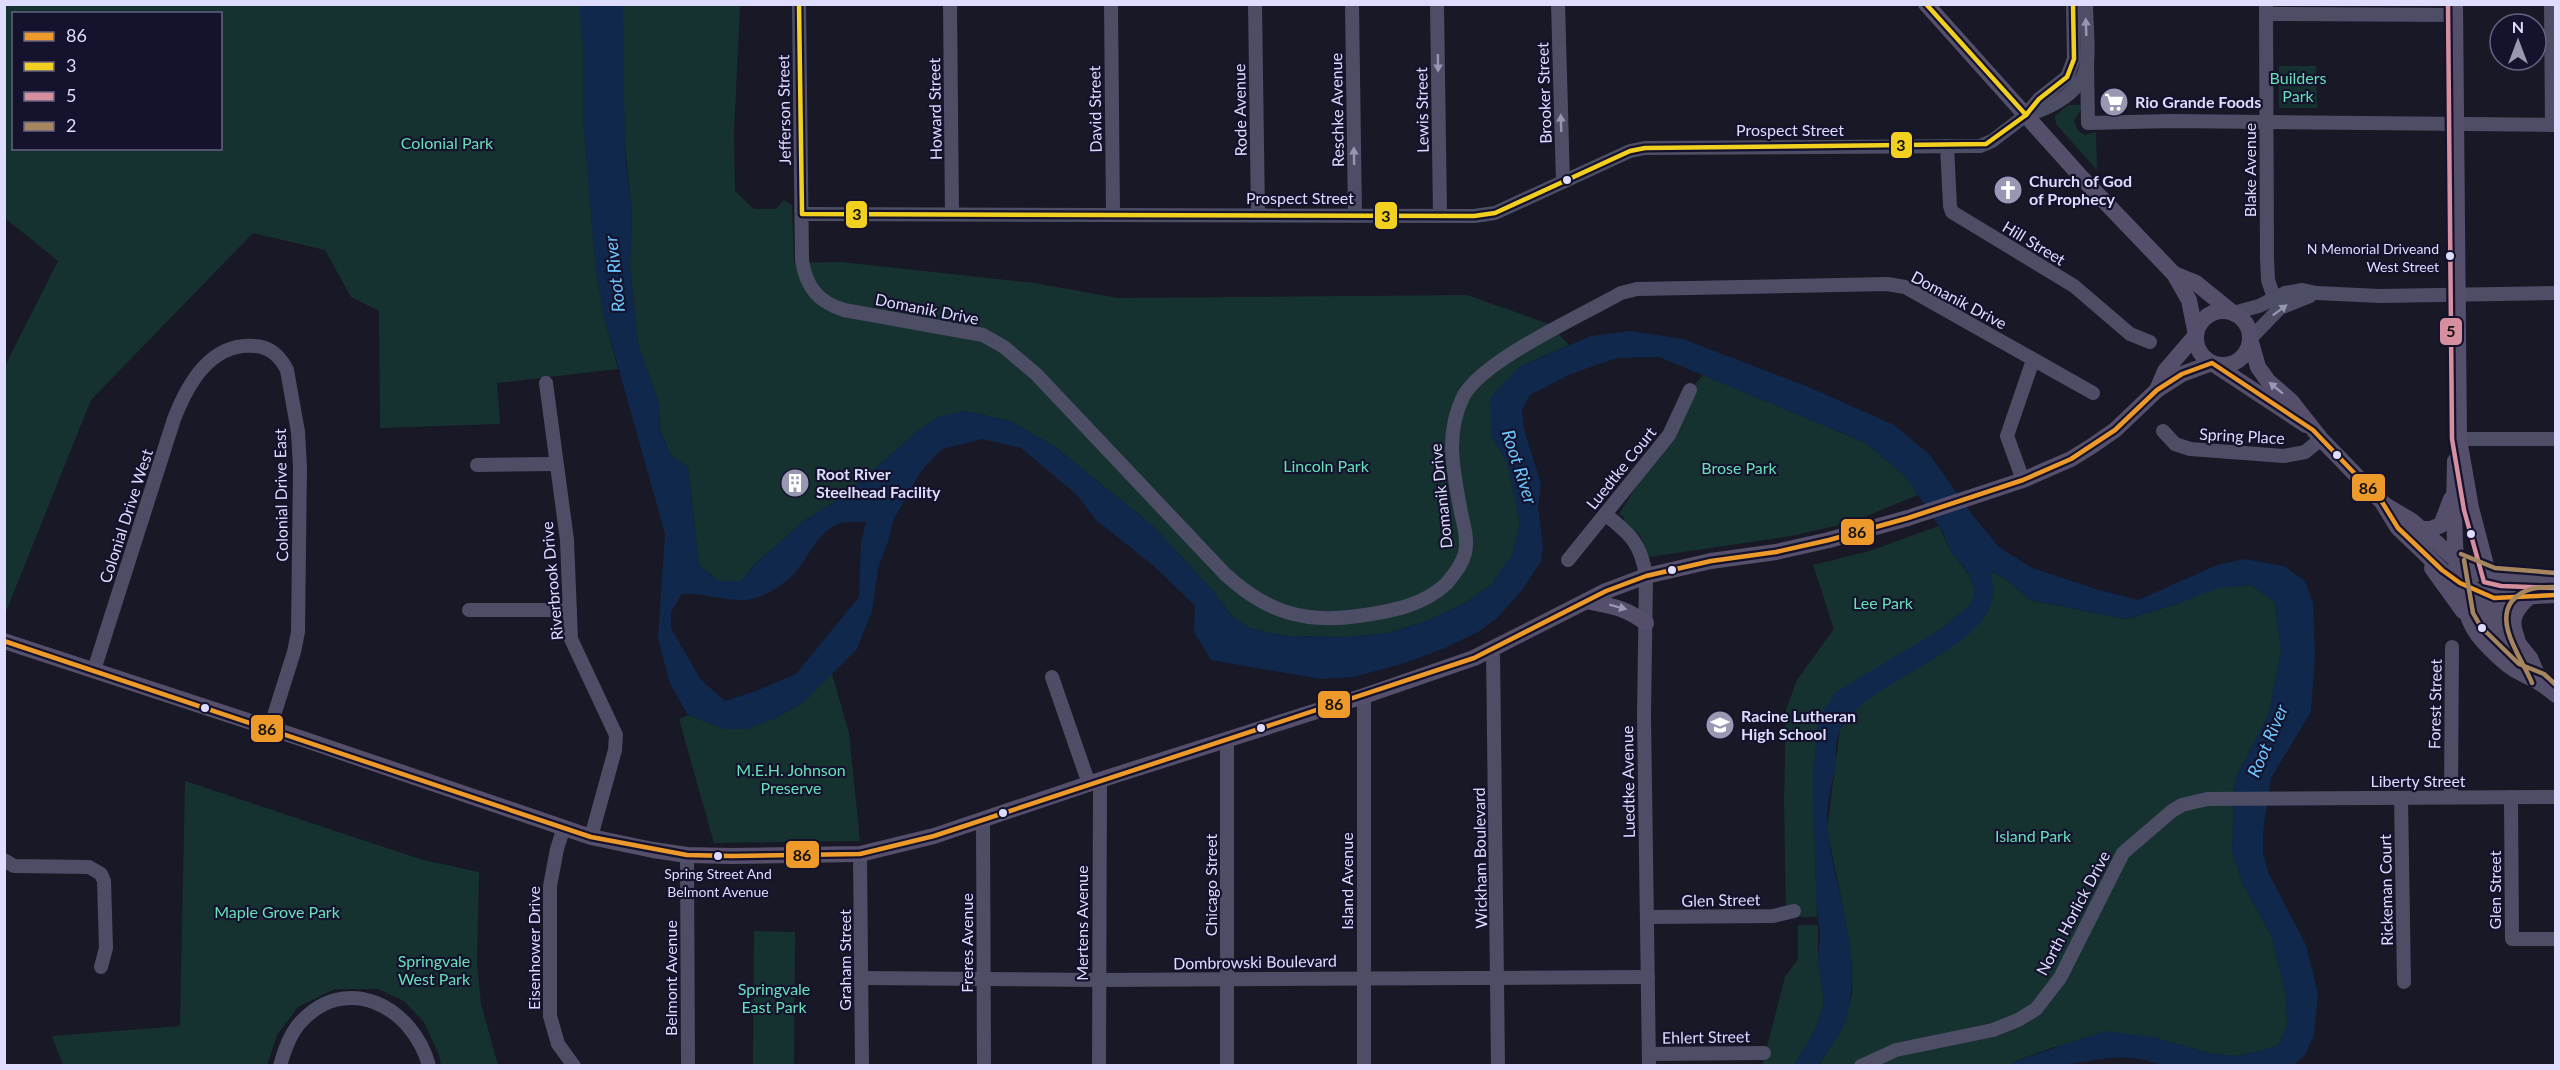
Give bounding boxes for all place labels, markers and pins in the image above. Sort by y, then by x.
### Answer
supermarket icon: Rio Grande Foods [2098,86,2130,118]
place label: Rio Grande Foods [2135,92,2261,111]
place label: Church of God of Prophecy [2029,171,2132,208]
unlabelled marker [1561,174,1573,186]
church icon: Church of God of Prophecy [1992,174,2024,206]
place label: N Memorial Driveand West Street [2307,240,2439,275]
marker: N Memorial Driveand West Street [2444,250,2456,262]
unlabelled marker [2331,449,2343,461]
place label: Root River Steelhead Facility [816,464,941,501]
building icon: Root River Steelhead Facility [779,467,811,499]
unlabelled marker [2465,528,2477,540]
unlabelled marker [1666,564,1678,576]
unlabelled marker [2476,622,2488,634]
unlabelled marker [199,702,211,714]
place label: Racine Lutheran High School [1741,706,1856,743]
school or university icon: Racine Lutheran High School [1704,709,1736,741]
unlabelled marker [1255,722,1267,734]
unlabelled marker [997,807,1009,819]
marker: Spring Street And Belmont Avenue [712,850,724,862]
place label: Spring Street And Belmont Avenue [664,865,772,900]

